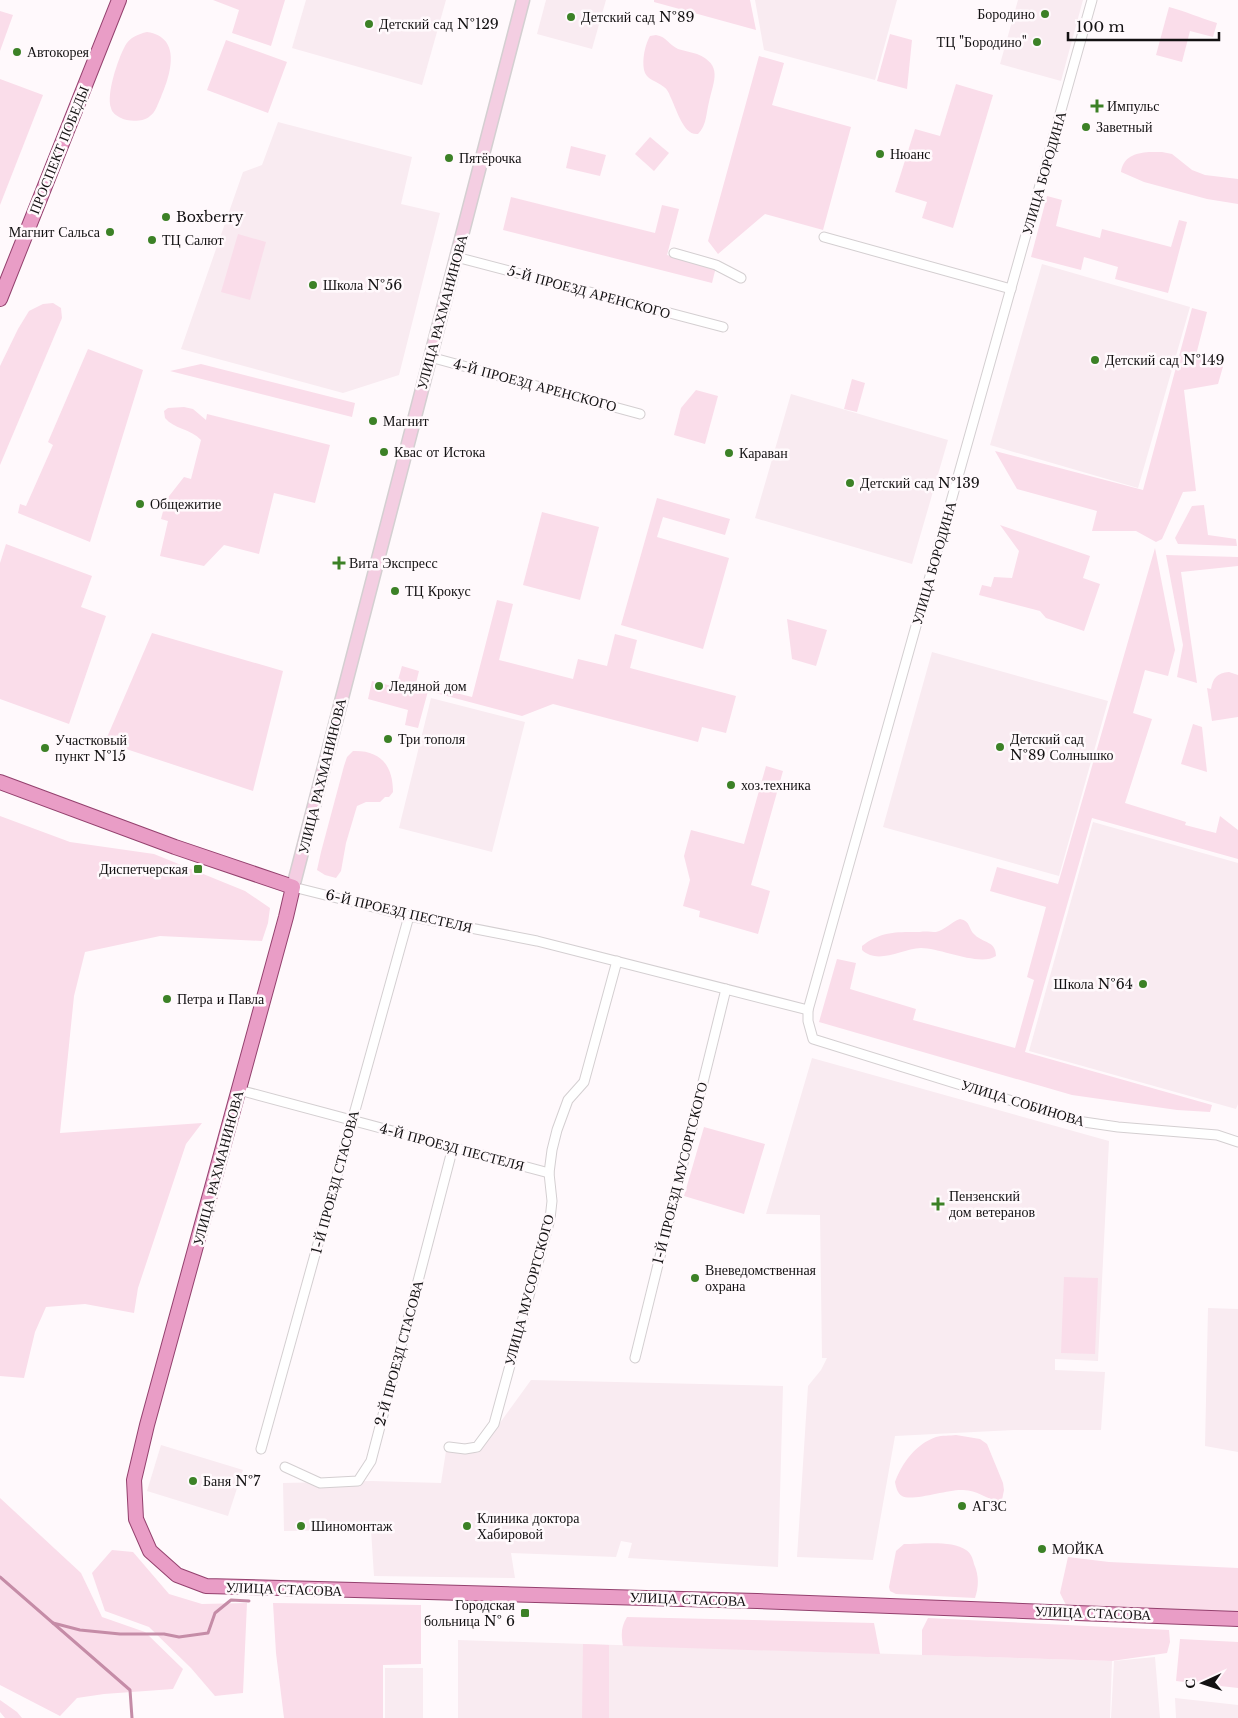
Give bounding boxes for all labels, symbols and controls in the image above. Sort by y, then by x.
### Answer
place label: Бородино [977,5,1035,23]
place label: Детский сад №89 [581,8,694,26]
marker: Бородино [1039,8,1051,20]
scale bar [1068,10,1219,42]
marker: Детский сад №89 [565,11,577,23]
place label: Детский сад №129 [379,15,499,33]
text: 100 m [1076,17,1125,36]
marker: Детский сад №129 [363,18,375,30]
place label: ТЦ "Бородино" [937,33,1027,51]
marker: ТЦ "Бородино" [1031,36,1043,48]
place label: Автокорея [27,43,90,61]
marker: Автокорея [11,46,23,58]
street label: ПРОСПЕКТ ПОБЕДЫ [25,83,93,217]
place label: Импульс [1107,97,1159,115]
marker: Импульс [1091,100,1103,112]
street label: УЛИЦА БОРОДИНА [1018,108,1070,237]
place label: Заветный [1096,118,1153,136]
marker: Заветный [1080,121,1092,133]
place label: Нюанс [890,145,931,163]
marker: Нюанс [874,148,886,160]
place label: Пятёрочка [459,149,522,167]
marker: Пятёрочка [443,152,455,164]
place label: Boxberry [176,208,244,226]
marker: Boxberry [160,211,172,223]
place label: Магнит Сальса [9,223,101,241]
marker: Магнит Сальса [104,226,116,238]
place label: ТЦ Салют [162,231,224,249]
street label: УЛИЦА РАХМАНИНОВА [413,232,472,392]
marker: ТЦ Салют [146,234,158,246]
street label: 5-Й ПРОЕЗД АРЕНСКОГО [506,262,672,322]
place label: Школа №56 [323,276,402,294]
marker: Школа №56 [307,279,319,291]
place label: Детский сад №149 [1105,351,1224,369]
marker: Детский сад №149 [1089,354,1101,366]
street label: 4-Й ПРОЕЗД АРЕНСКОГО [451,355,619,415]
place label: Магнит [383,412,429,430]
marker: Магнит [367,415,379,427]
place label: Квас от Истока [394,443,486,461]
place label: Караван [739,444,788,462]
marker: Квас от Истока [378,446,390,458]
marker: Караван [723,447,735,459]
place label: Детский сад №139 [860,474,980,492]
marker: Детский сад №139 [844,477,856,489]
place label: Общежитие [150,495,221,513]
marker: Общежитие [134,498,146,510]
street label: УЛИЦА БОРОДИНА [908,498,960,627]
place label: Вита Экспресс [349,554,438,572]
marker: Вита Экспресс [333,557,345,569]
place label: ТЦ Крокус [405,582,471,600]
marker: ТЦ Крокус [389,585,401,597]
place label: Ледяной дом [389,677,467,695]
marker: Ледяной дом [373,680,385,692]
street label: УЛИЦА РАХМАНИНОВА [294,695,350,856]
place label: Три тополя [398,730,466,748]
place label: Детский сад №89 Солнышко [1010,730,1113,764]
place label: Участковый пункт №15 [55,731,128,765]
marker: Три тополя [382,733,394,745]
marker: Детский сад №89 Солнышко [994,741,1006,753]
marker: Участковый пункт №15 [39,742,51,754]
place label: хоз.техника [741,776,811,794]
marker: хоз.техника [725,779,737,791]
place label: Диспетчерская [99,860,189,878]
marker: Диспетчерская [192,863,204,875]
street label: 6-Й ПРОЕЗД ПЕСТЕЛЯ [324,885,474,937]
place label: Школа №64 [1054,975,1133,993]
marker: Школа №64 [1137,978,1149,990]
place label: Петра и Павла [177,990,265,1008]
marker: Петра и Павла [161,993,173,1005]
street label: УЛИЦА СОБИНОВА [959,1076,1088,1131]
street label: 1-Й ПРОЕЗД МУСОРГСКОГО [649,1080,711,1266]
street label: УЛИЦА РАХМАНИНОВА [189,1088,248,1248]
street label: 1-Й ПРОЕЗД СТАСОВА [307,1107,363,1256]
street label: 4-Й ПРОЕЗД ПЕСТЕЛЯ [378,1119,526,1175]
place label: Пензенский дом ветеранов [949,1187,1036,1221]
marker: Пензенский дом ветеранов [931,1197,945,1211]
street label: УЛИЦА МУСОРГСКОГО [500,1212,558,1368]
place label: Вневедомственная охрана [705,1261,817,1295]
marker: Вневедомственная охрана [689,1272,701,1284]
street label: 2-Й ПРОЕЗД СТАСОВА [371,1277,427,1428]
place label: Баня №7 [203,1472,261,1490]
marker: Баня №7 [187,1475,199,1487]
place label: АГЗС [972,1497,1007,1515]
marker: АГЗС [956,1500,968,1512]
place label: Клиника доктора Хабировой [477,1509,580,1543]
place label: Шиномонтаж [311,1517,393,1535]
marker: Шиномонтаж [295,1520,307,1532]
marker: Клиника доктора Хабировой [461,1520,473,1532]
place label: МОЙКА [1052,1540,1105,1558]
marker: МОЙКА [1036,1543,1048,1555]
street label: УЛИЦА СТАСОВА [225,1578,344,1600]
street label: УЛИЦА СТАСОВА [629,1588,748,1610]
place label: Городская больница № 6 [424,1596,516,1630]
street label: УЛИЦА СТАСОВА [1034,1602,1153,1624]
marker: Городская больница № 6 [519,1607,531,1619]
north arrow [1178,1658,1228,1708]
text: С [1181,1678,1199,1689]

